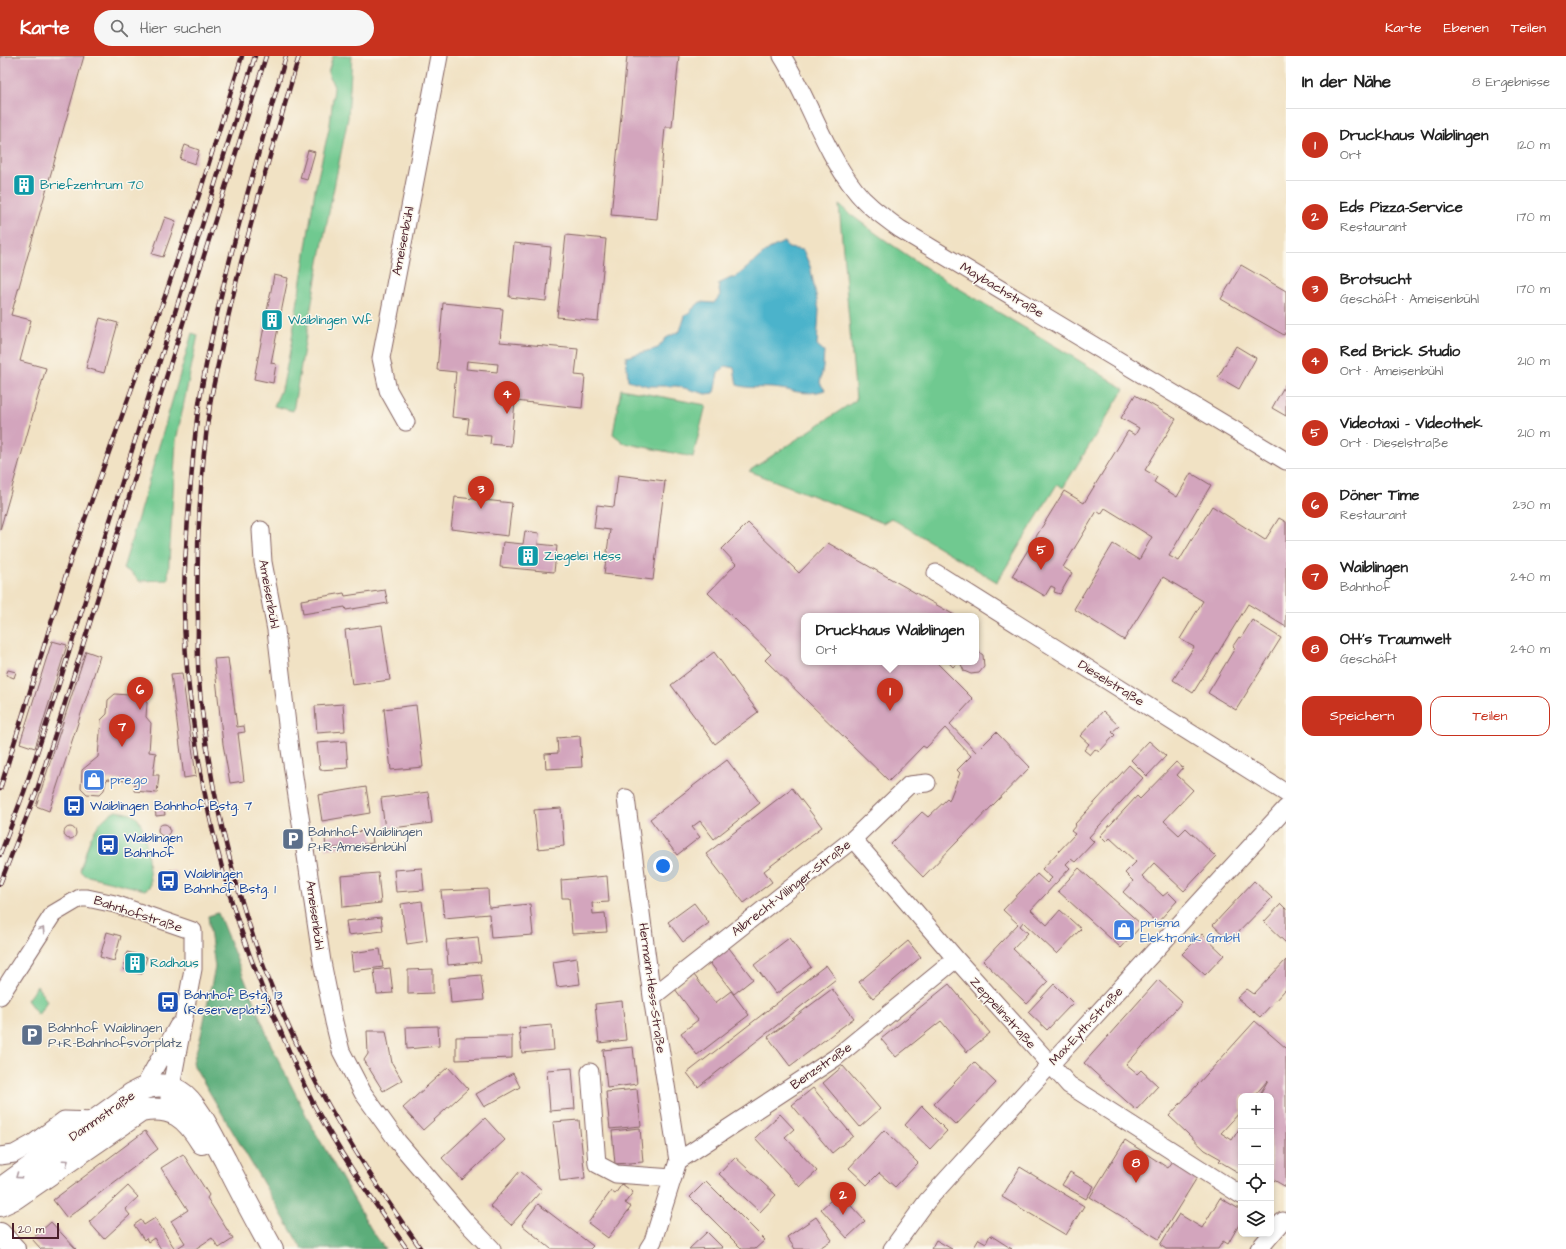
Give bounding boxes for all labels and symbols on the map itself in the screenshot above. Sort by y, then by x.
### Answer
building icon: Briefzentrum 70 [11,172,37,198]
place label: Briefzentrum 70 [40,176,144,194]
street label: Ameisenbühl [387,205,419,277]
street label: Maybachstraße [956,258,1047,323]
building icon: Waiblingen Wf [259,307,285,333]
place label: Waiblingen Wf [288,311,372,330]
pin: 4 [494,381,520,414]
pin: 3 [468,476,494,509]
pin: 5 [1028,537,1054,570]
building icon: Ziegelei Hess [515,543,541,569]
place label: Ziegelei Hess [544,547,622,566]
street label: Ameisenbühl [254,558,284,630]
street label: Dieselstraße [1074,656,1148,710]
pin: 6 [127,677,153,710]
pin: 1 [877,678,903,711]
pin: 7 [109,714,135,747]
shop icon: pre.go [81,767,107,793]
place label: pre.go [110,771,148,790]
bus stop icon: Waiblingen Bahnhof Bstg. 7 [61,793,87,819]
place label: Waiblingen Bahnhof Bstg. 7 [90,797,252,816]
place label: Bahnhof Waiblingen P+R-Ameisenbühl [308,823,423,856]
parking icon: Bahnhof Waiblingen P+R-Ameisenbühl [280,826,306,852]
place label: Waiblingen Bahnhof [124,829,183,862]
bus stop icon: Waiblingen Bahnhof [95,832,121,858]
street label: Albrecht-Villinger-Straße [727,836,855,941]
your location [653,856,673,876]
place label: Waiblingen Bahnhof Bstg. 1 [184,865,276,899]
bus stop icon: Waiblingen Bahnhof Bstg. 1 [155,868,181,894]
street label: Ameisenbühl [301,879,329,951]
street label: Bahnhofstraße [91,891,185,937]
place label: prisma Elektronik GmbH [1140,914,1241,947]
shop icon: prisma Elektronik GmbH [1111,917,1137,943]
street label: Hermann-Hess-Straße [634,922,670,1054]
one-way arrow [37,928,44,935]
building icon: Radhaus [122,950,148,976]
place label: Radhaus [150,954,199,972]
street label: Zeppelinstraße [966,973,1040,1053]
street label: Max-Eyth-Straße [1045,983,1128,1070]
place label: Bahnhof Bstg. 13 (Reserveplatz) [184,986,283,1019]
bus stop icon: Bahnhof Bstg. 13 (Reserveplatz) [155,989,181,1015]
place label: Bahnhof Waiblingen P+R-Bahnhofsvorplatz [48,1019,183,1052]
parking icon: Bahnhof Waiblingen P+R-Bahnhofsvorplatz [19,1022,45,1048]
street label: Benzstraße [787,1038,855,1094]
street label: Dammstraße [65,1087,139,1145]
pin: 8 [1123,1150,1149,1183]
one-way arrow [61,1160,68,1167]
one-way arrow [15,1171,22,1179]
pin: 2 [830,1182,856,1215]
scale bar [12,1221,59,1240]

